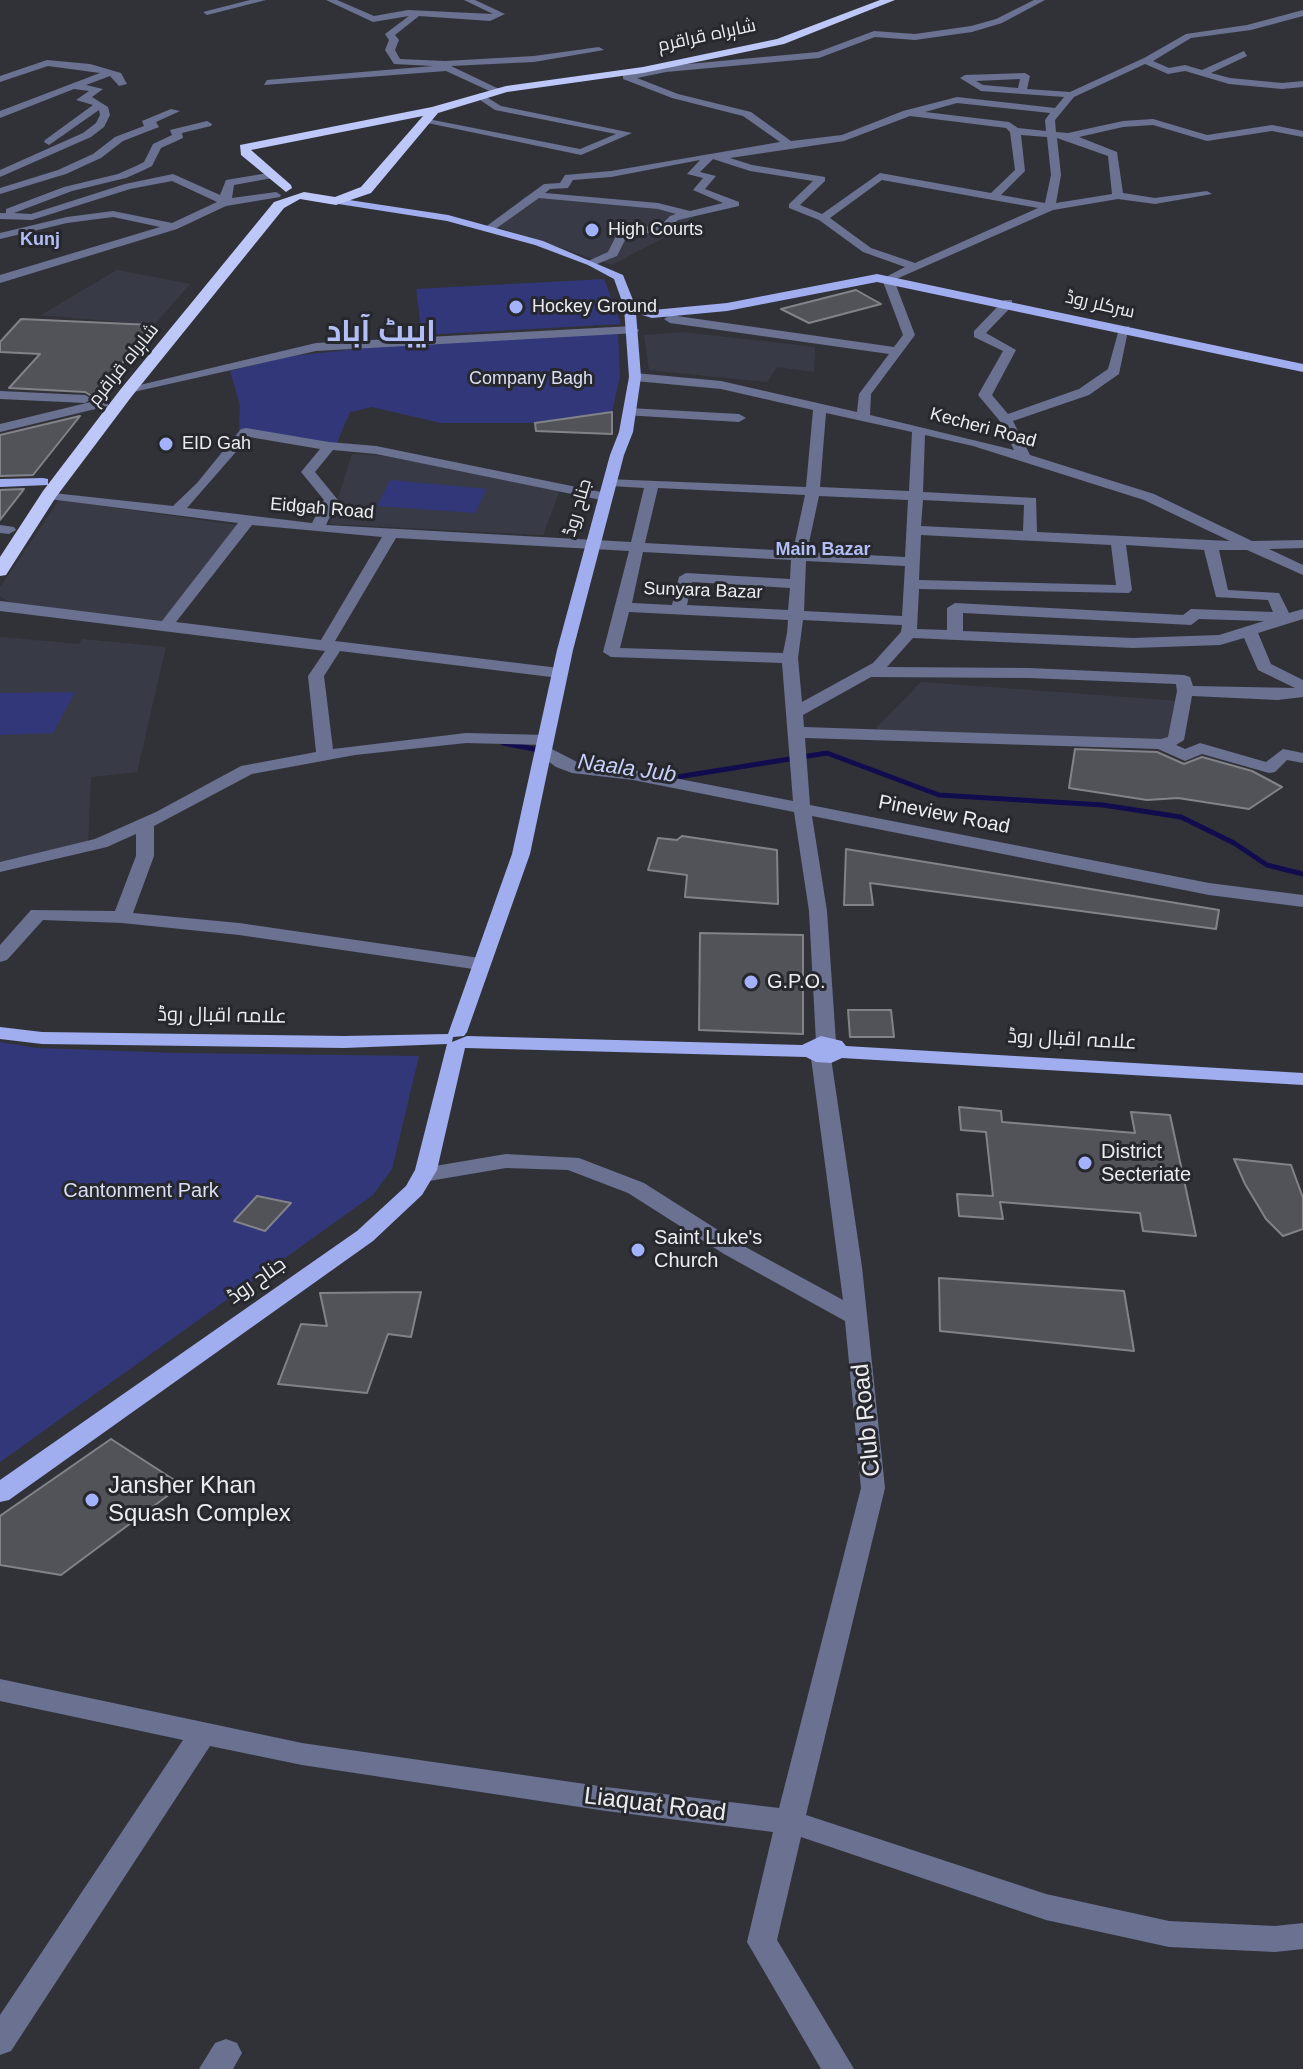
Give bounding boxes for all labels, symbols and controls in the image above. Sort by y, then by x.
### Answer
street label: شاہراہ قراقرم [656,15,758,57]
place label: High Courts [608,219,703,241]
marker: High Courts [583,221,601,239]
district label: Kunj [20,229,60,251]
street label: سرکلر روڈ [1063,287,1137,323]
place label: Hockey Ground [532,296,657,318]
marker: Hockey Ground [507,298,525,316]
district label: ایبٹ آباد [326,315,436,351]
street label: شاہراہ قراقرم [84,320,164,410]
park label: Company Bagh [469,368,593,390]
street label: Kecheri Road [928,403,1038,453]
place label: EID Gah [182,433,251,455]
marker: EID Gah [157,435,175,453]
street label: جناح روڈ [559,477,597,539]
street label: Eidgah Road [269,494,375,524]
district label: Main Bazar [775,539,871,561]
street label: Sunyara Bazar [643,578,763,604]
water label: Naala Jub [576,749,678,789]
street label: Pineview Road [876,790,1012,840]
place label: G.P.O. [767,970,826,994]
marker: G.P.O. [742,973,760,991]
street label: علامہ اقبال روڈ [157,1003,287,1029]
street label: علامہ اقبال روڈ [1007,1025,1137,1055]
place label: District Secteriate [1101,1140,1191,1187]
marker: District Secteriate [1076,1154,1094,1172]
park label: Cantonment Park [63,1179,219,1203]
place label: Saint Luke's Church [654,1226,762,1273]
marker: Saint Luke's Church [629,1241,647,1259]
street label: جناح روڈ [223,1252,291,1310]
street label: Club Road [847,1362,887,1478]
place label: Jansher Khan Squash Complex [108,1472,291,1528]
marker: Jansher Khan Squash Complex [83,1491,101,1509]
street label: Liaquat Road [582,1782,728,1828]

